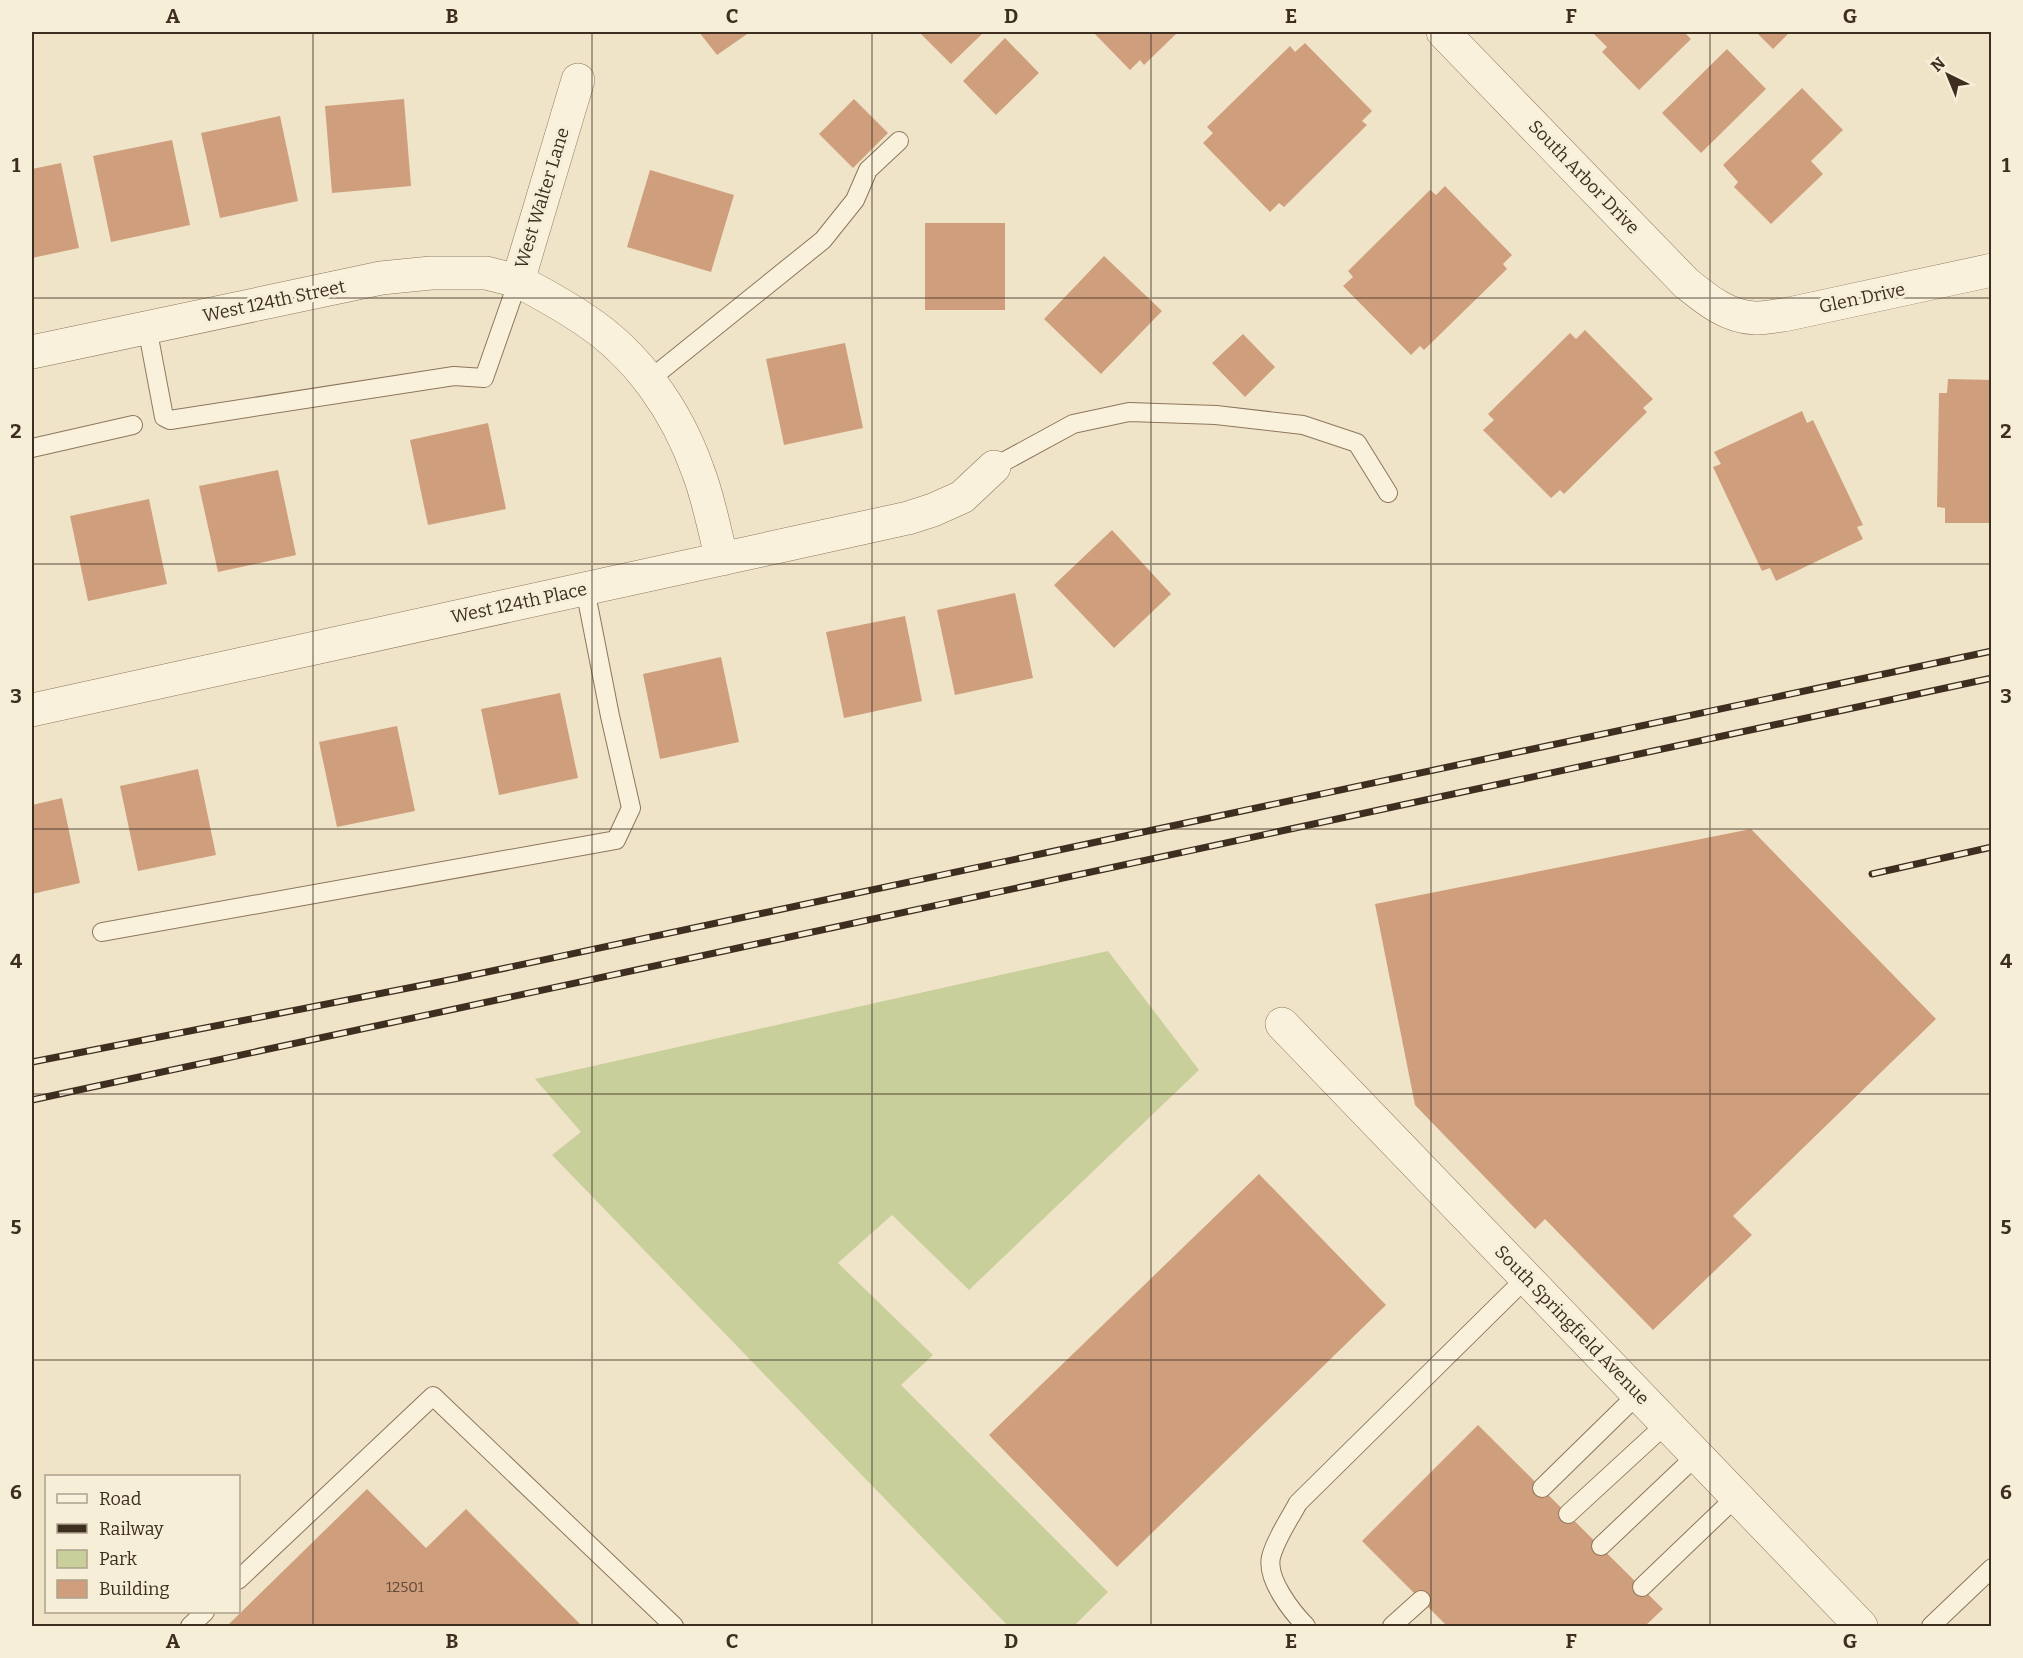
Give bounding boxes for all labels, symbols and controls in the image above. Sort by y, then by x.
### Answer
text: A [166,4,181,28]
text: B [446,4,459,28]
text: C [726,4,738,28]
text: D [1004,4,1018,28]
text: E [1285,4,1297,28]
text: F [1565,4,1577,28]
text: G [1843,4,1857,28]
north arrow [1918,45,1978,105]
text: N [1927,53,1949,76]
street label: South Arbor Drive [1524,115,1644,239]
street label: West Walter Lane [510,125,574,271]
text: 1 [12,153,21,177]
text: 1 [2002,153,2011,177]
street label: West 124th Street [201,275,348,327]
street label: Glen Drive [1817,278,1907,318]
text: 2 [10,419,22,443]
text: 2 [2000,419,2012,443]
street label: West 124th Place [449,578,589,628]
text: 3 [10,684,22,708]
text: 3 [2000,684,2012,708]
text: 4 [10,949,22,973]
text: 4 [2000,949,2012,973]
text: 5 [11,1215,22,1239]
text: 5 [2001,1215,2012,1239]
street label: South Springfield Avenue [1490,1241,1654,1409]
legend [45,1475,240,1613]
text: 6 [10,1480,22,1504]
text: 6 [2000,1480,2012,1504]
text: Road [99,1488,142,1510]
text: Railway [99,1518,164,1540]
text: Park [99,1548,138,1570]
text: Building [99,1578,170,1600]
house number: 12501 [386,1578,424,1596]
text: A [166,1629,181,1653]
text: B [446,1629,459,1653]
text: C [726,1629,738,1653]
text: D [1004,1629,1018,1653]
text: E [1285,1629,1297,1653]
text: F [1565,1629,1577,1653]
text: G [1843,1629,1857,1653]

